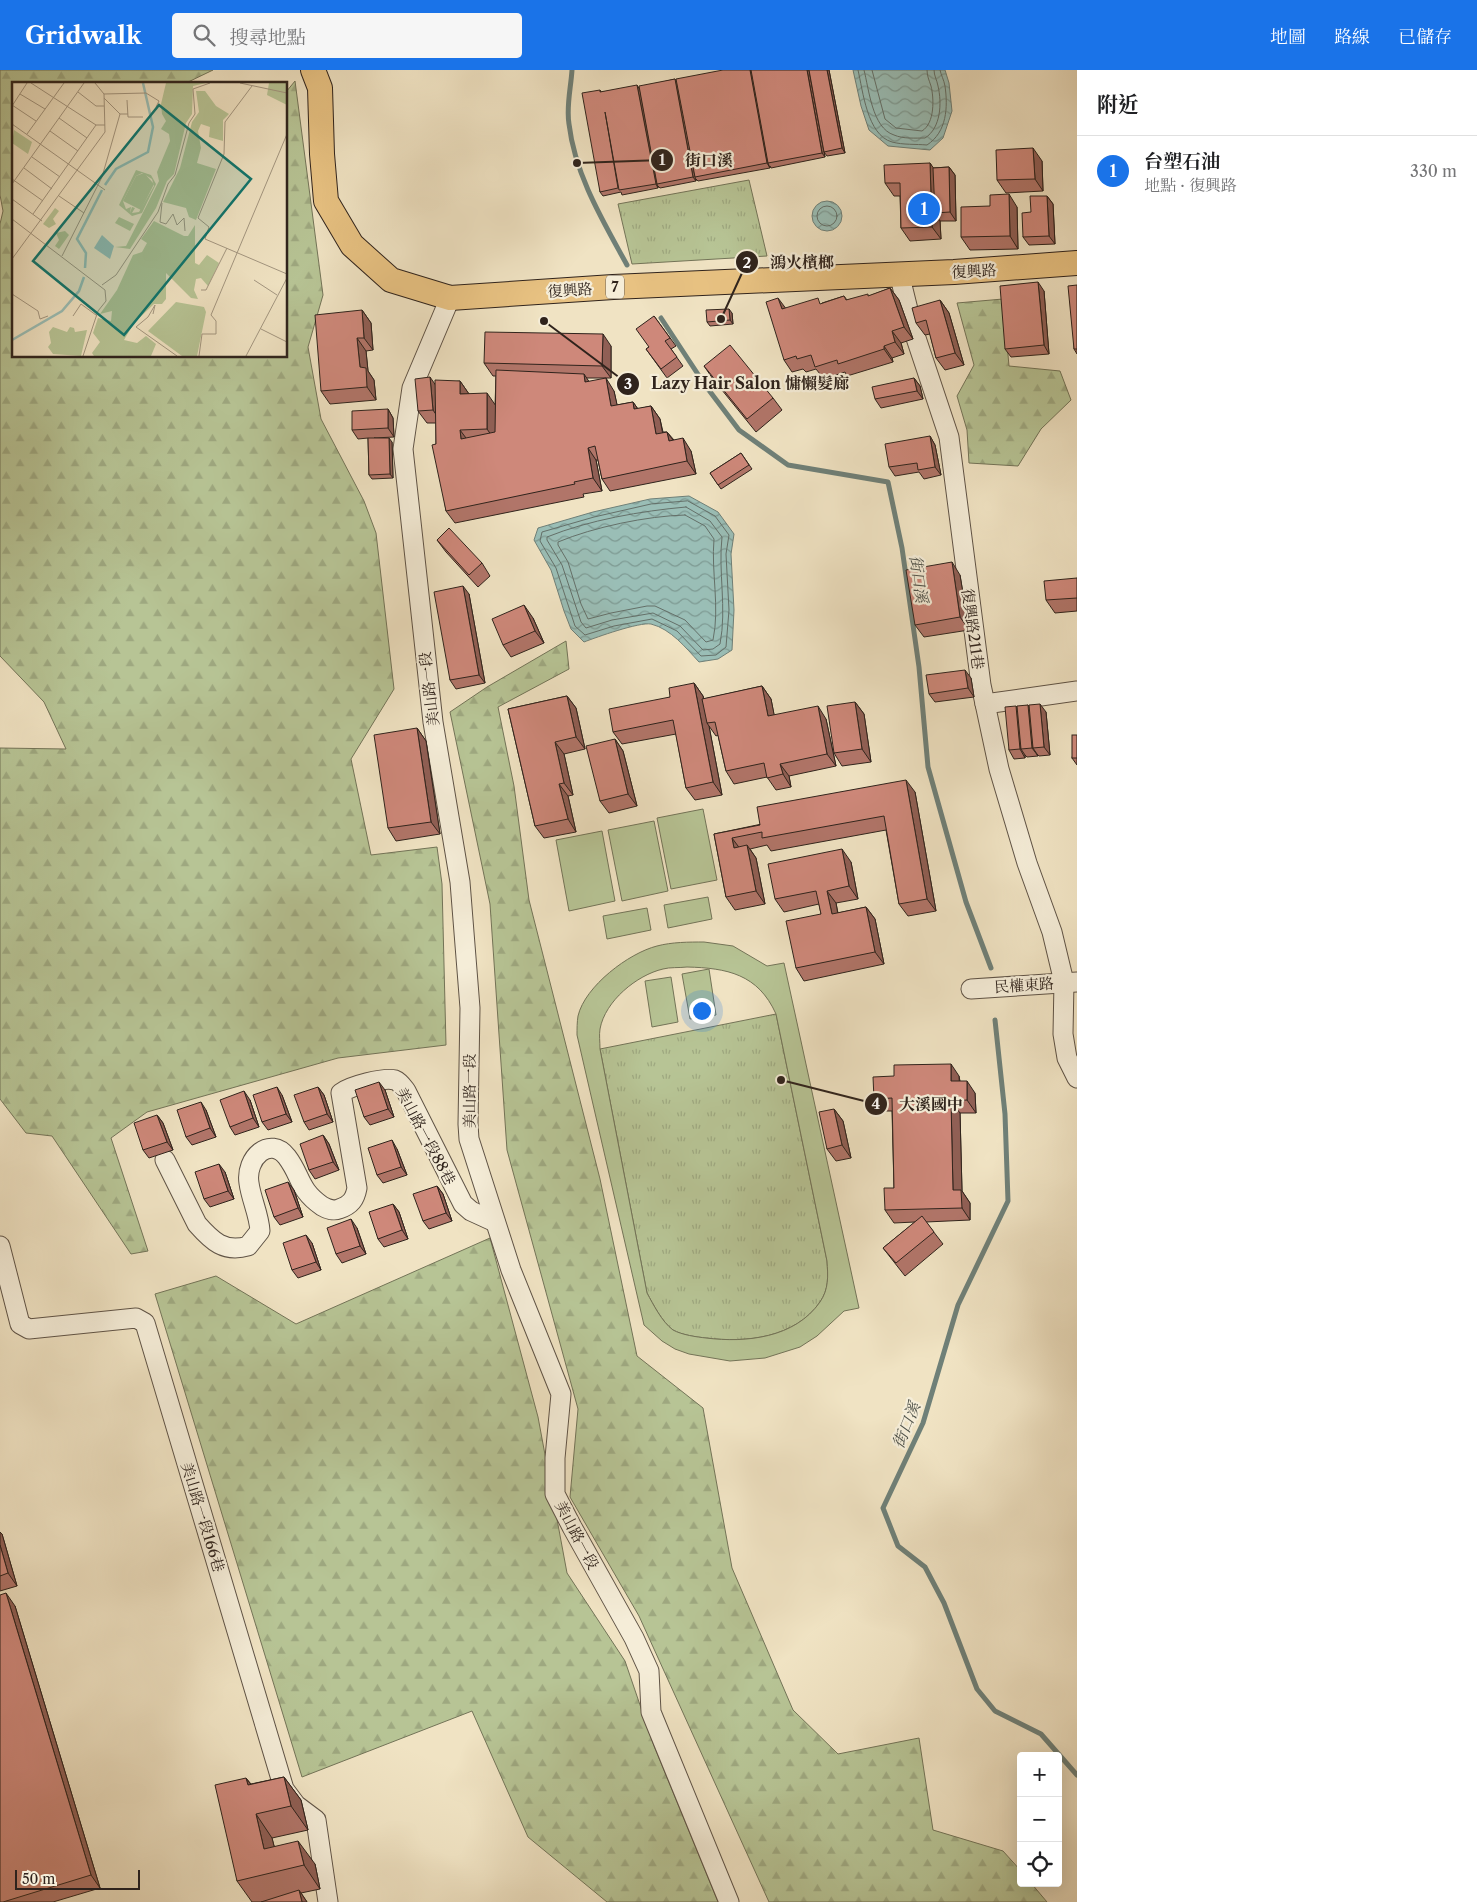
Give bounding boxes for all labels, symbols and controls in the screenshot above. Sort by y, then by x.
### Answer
search box [172,13,522,58]
text: Gridwalk [25,21,142,50]
icon: search [190,21,218,49]
text: 搜尋地點 [230,26,306,49]
text: 地圖 [1270,26,1306,48]
text: 路線 [1334,26,1370,48]
text: 已儲存 [1398,26,1452,48]
inset map [12,82,288,358]
text: 附近 [1097,92,1139,117]
callout: 街口溪 [650,144,743,175]
text: 1 [659,150,666,169]
text: 街口溪 [685,150,733,170]
text: 台塑石油 [1144,150,1220,173]
text: 1 [1109,161,1117,181]
text: 330 m [1410,161,1457,181]
text: 地點 · 復興路 [1144,175,1237,195]
pin: 1 [908,190,940,228]
callout: 鴻火檳榔 [735,247,844,278]
text: 鴻火檳榔 [770,252,834,272]
text: 2 [743,253,752,272]
street label: 復興路 [951,260,997,282]
road number: 7 [606,276,624,298]
street label: 復興路 [547,279,593,301]
callout: Lazy Hair Salon 慵懶髮廊 [616,368,860,399]
text: Lazy Hair Salon 慵懶髮廊 [651,373,849,393]
text: 3 [624,374,632,393]
water label: 街口溪 [906,554,933,606]
street label: 復興路211巷 [958,587,988,671]
street label: 美山路一段 [415,651,443,727]
street label: 民權東路 [993,973,1055,997]
your location [689,998,715,1024]
street label: 美山路一段 [460,1053,479,1129]
street label: 美山路一段88巷 [392,1084,460,1188]
callout: 大溪國中 [864,1088,973,1119]
text: 4 [872,1094,881,1113]
text: 大溪國中 [899,1094,963,1114]
water label: 街口溪 [888,1397,925,1451]
street label: 美山路一段166巷 [177,1460,229,1574]
street label: 美山路一段 [551,1497,603,1573]
map controls [1017,1752,1062,1887]
button: + [1017,1752,1062,1797]
button: − [1017,1797,1062,1842]
button: locate [1017,1842,1062,1887]
scale bar [15,1867,140,1890]
text: 50 m [22,1870,55,1888]

